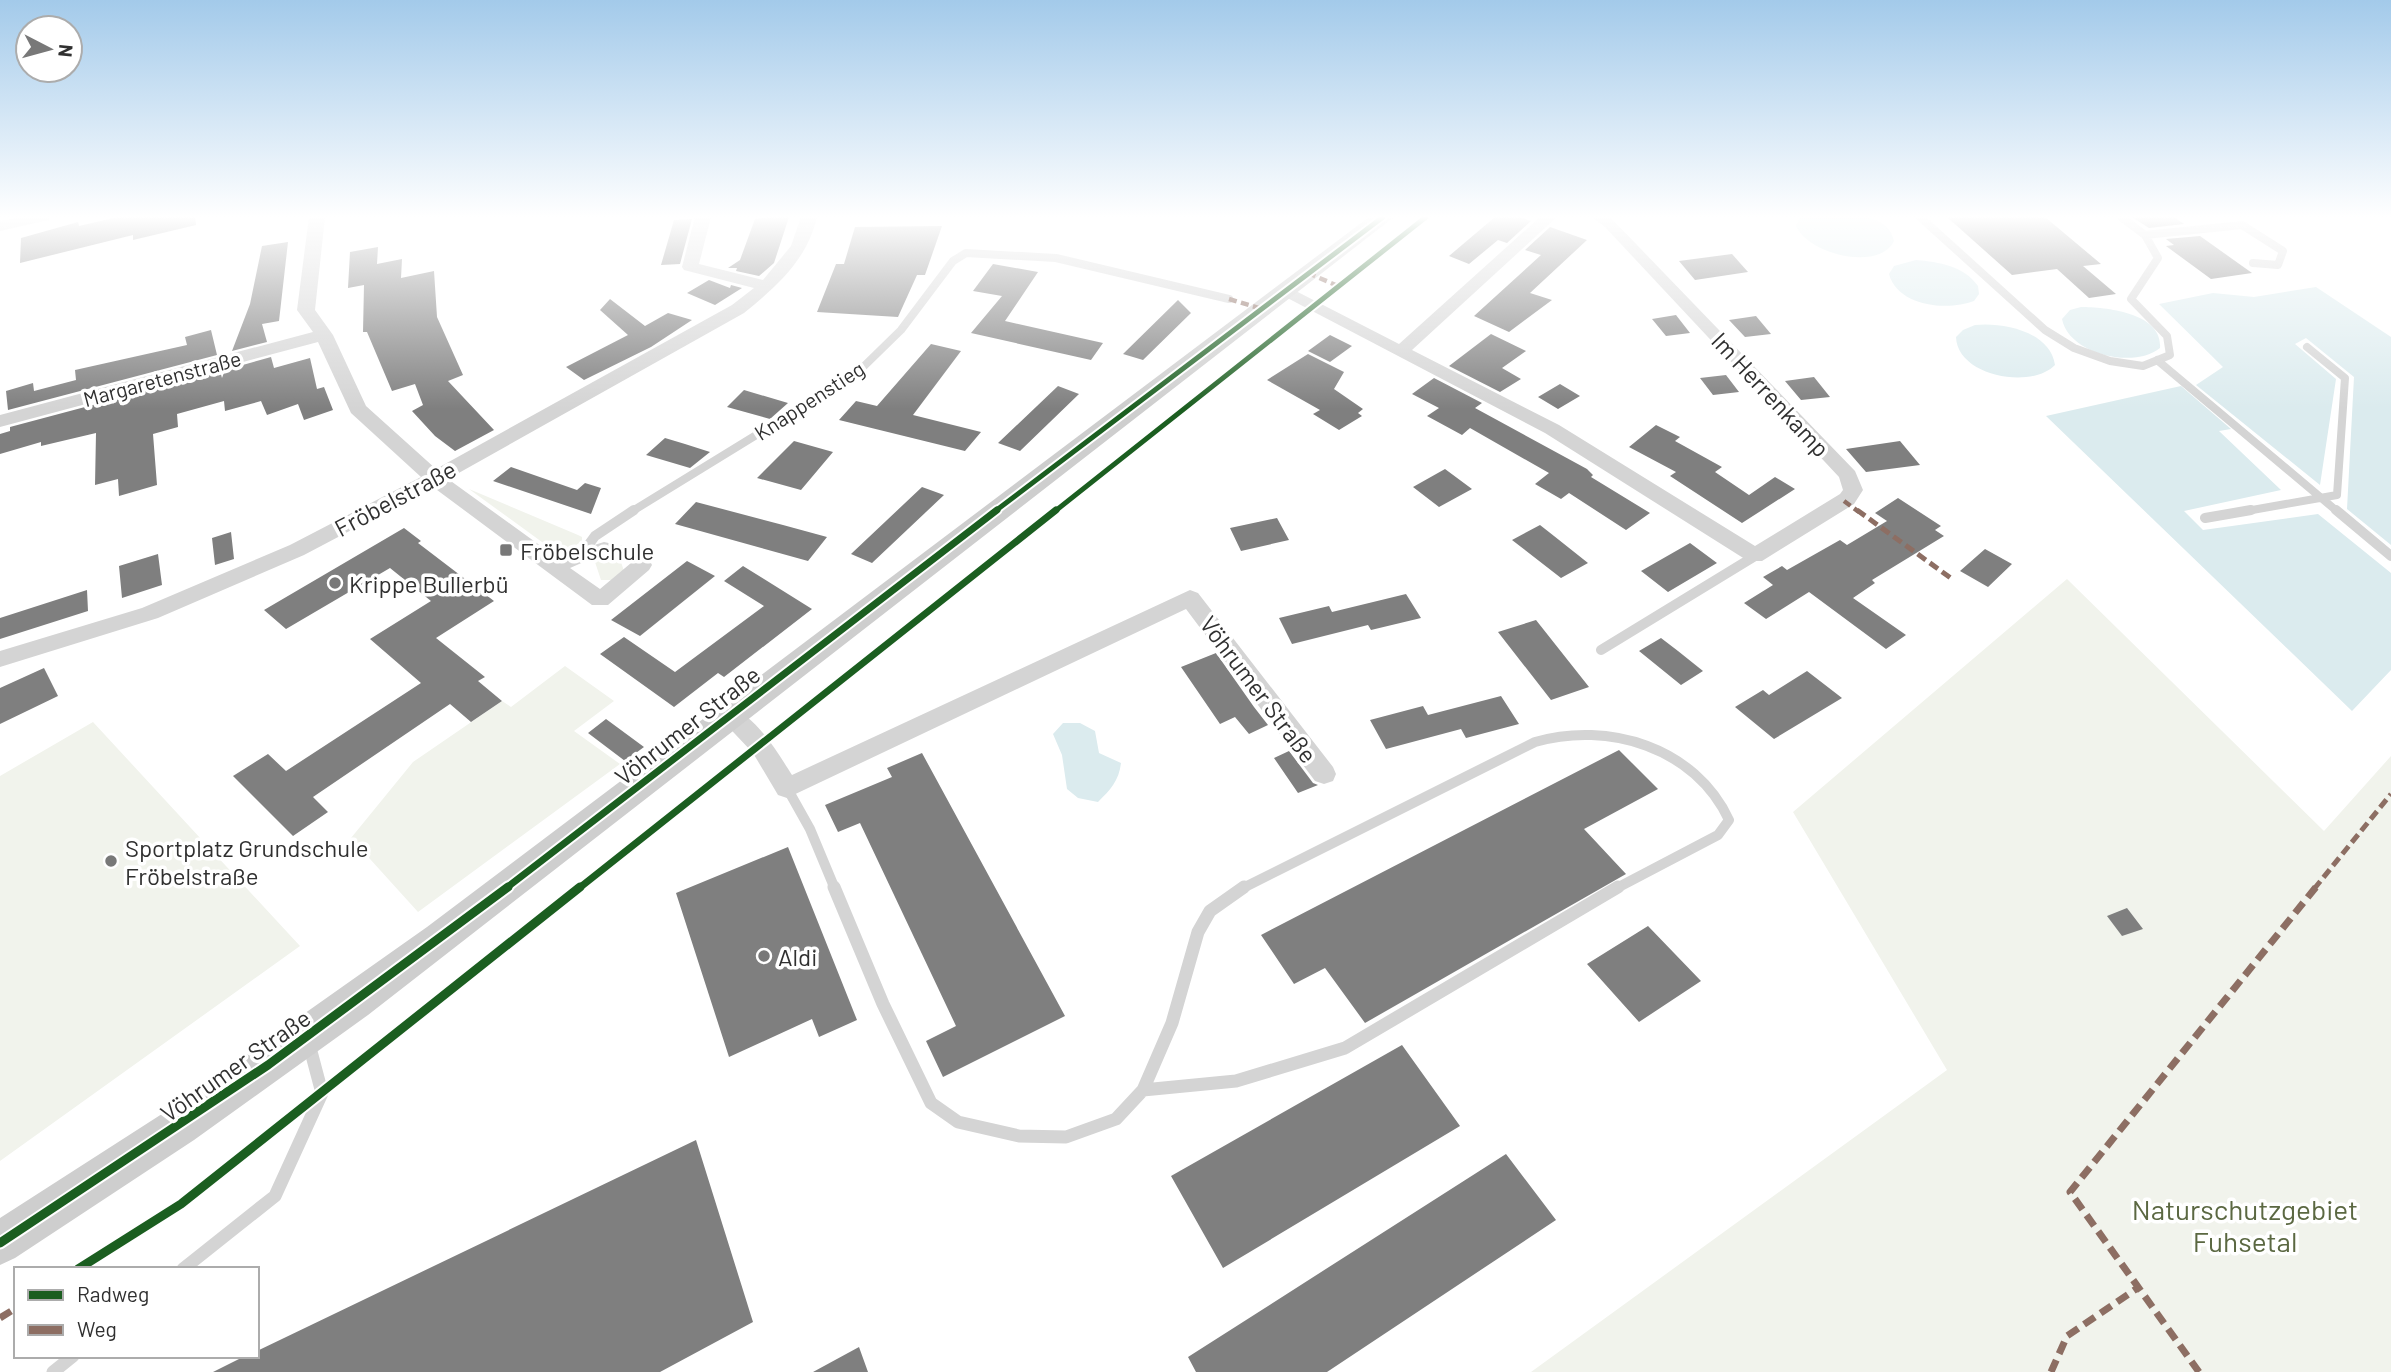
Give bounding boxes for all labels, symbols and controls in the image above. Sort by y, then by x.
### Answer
north arrow [14,14,84,84]
text: N [54,43,79,58]
street label: Im Herrenkamp [1706,326,1836,462]
street label: Margaretenstraße [80,345,244,411]
street label: Knappenstieg [749,355,869,445]
street label: Fröbelstraße [329,454,461,542]
place label: Fröbelschule [520,536,654,565]
marker: Fröbelschule [498,542,514,558]
place label: Krippe Bullerbü [349,569,509,598]
marker: Krippe Bullerbü [327,575,343,591]
street label: Vöhrumer Straße [1194,610,1324,768]
street label: Vöhrumer Straße [609,659,765,791]
place label: Sportplatz Grundschule Fröbelstraße [125,833,368,890]
marker: Sportplatz Grundschule Fröbelstraße [103,853,119,869]
place label: Aldi [778,942,817,971]
marker: Aldi [756,948,772,964]
street label: Vöhrumer Straße [155,1003,315,1127]
park label: Naturschutzgebiet Fuhsetal [2132,1192,2358,1258]
legend [14,1267,259,1358]
text: Radweg [77,1281,149,1306]
text: Weg [77,1316,117,1341]

